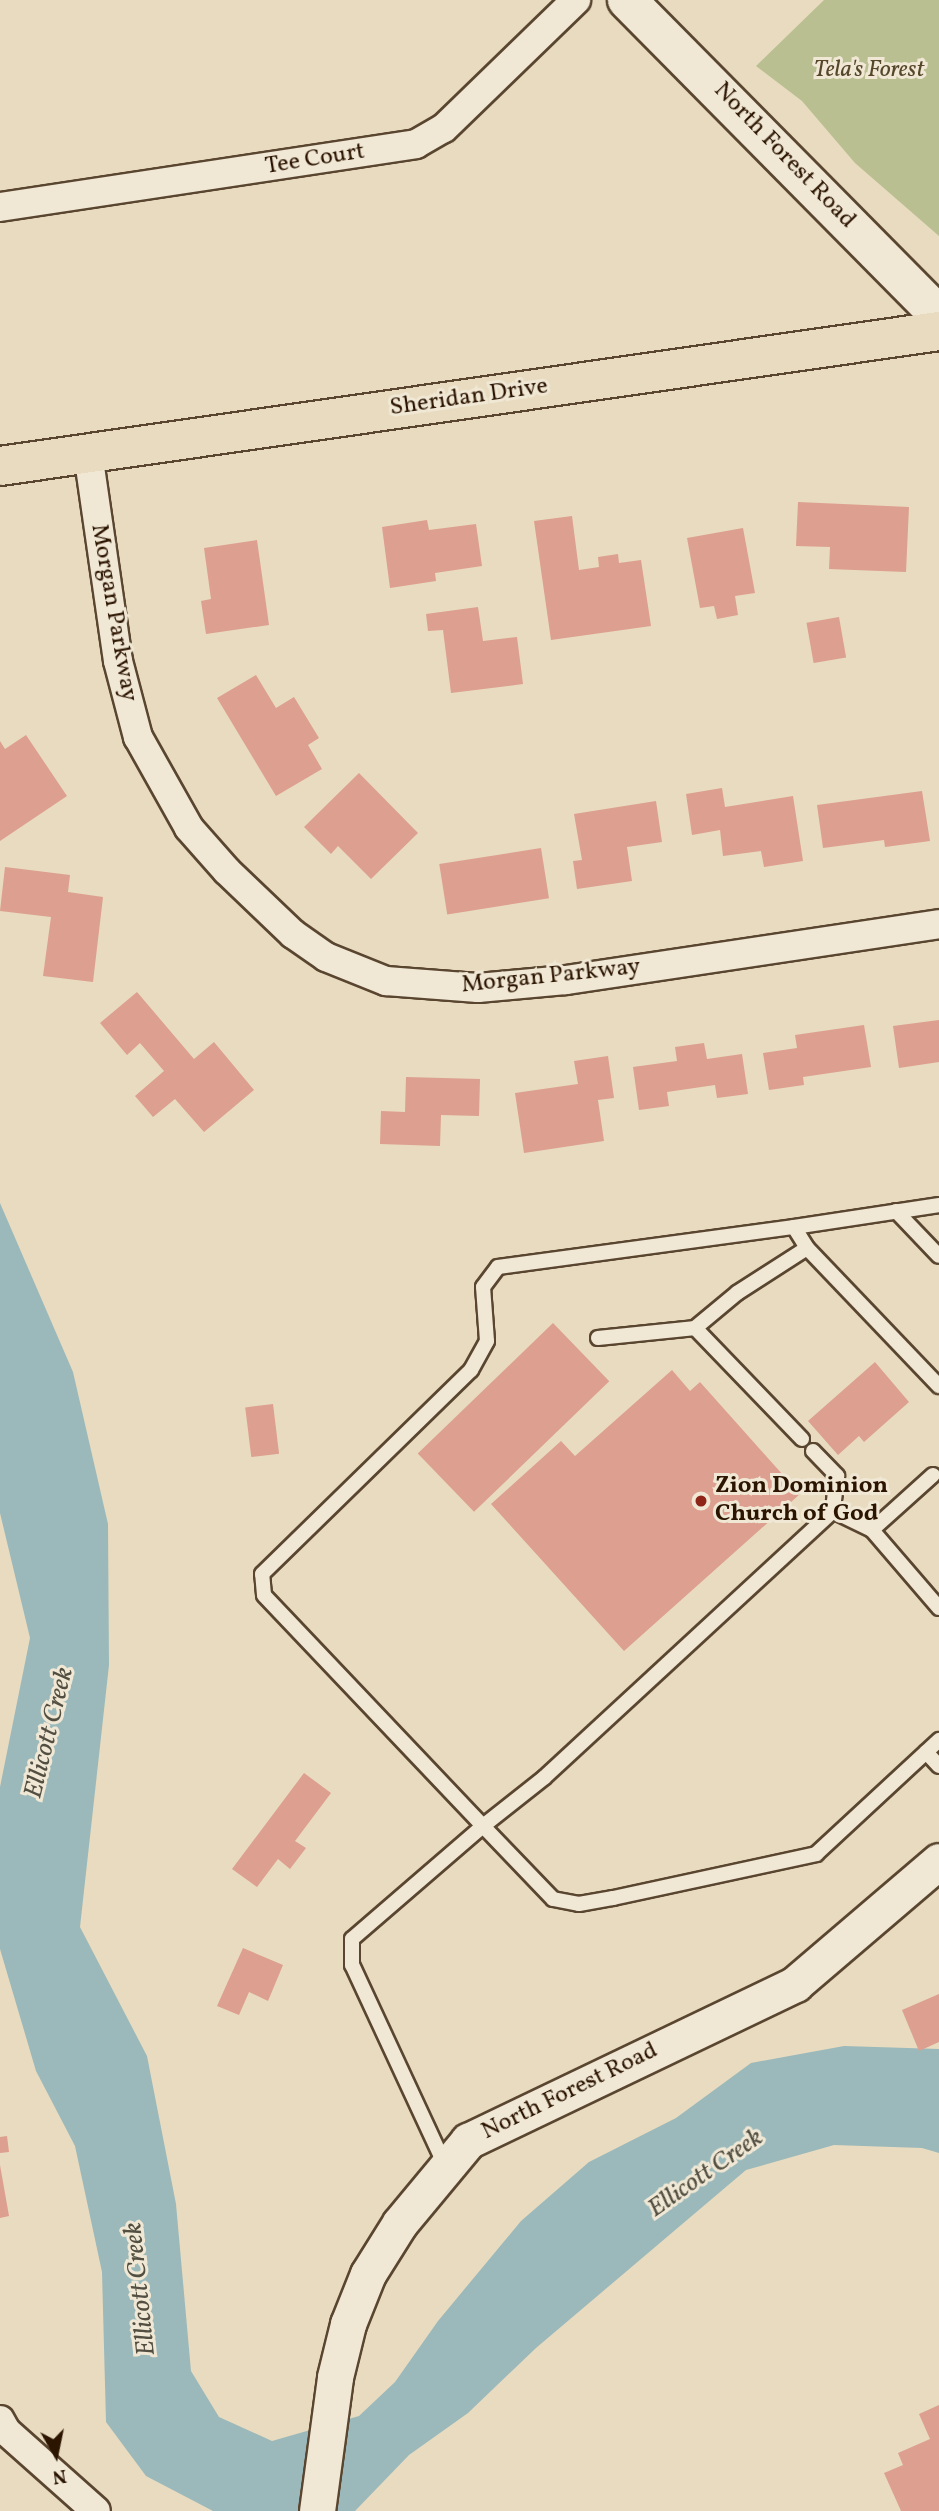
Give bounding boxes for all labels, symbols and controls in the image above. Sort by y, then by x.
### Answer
park label: Tela's Forest [814,57,924,85]
street label: North Forest Road [707,77,861,235]
street label: Tee Court [263,138,367,182]
street label: Sheridan Drive [388,373,550,423]
street label: Morgan Parkway [83,522,143,704]
street label: Morgan Parkway [460,953,642,1001]
place label: Zion Dominion Church of God [715,1473,888,1529]
marker: Zion Dominion Church of God [693,1493,709,1509]
water label: Ellicott Creek [19,1664,81,1802]
street label: North Forest Road [477,2037,663,2147]
water label: Ellicott Creek [642,2123,770,2225]
water label: Ellicott Creek [118,2221,164,2357]
north arrow [21,2420,91,2490]
text: N [50,2462,68,2490]

